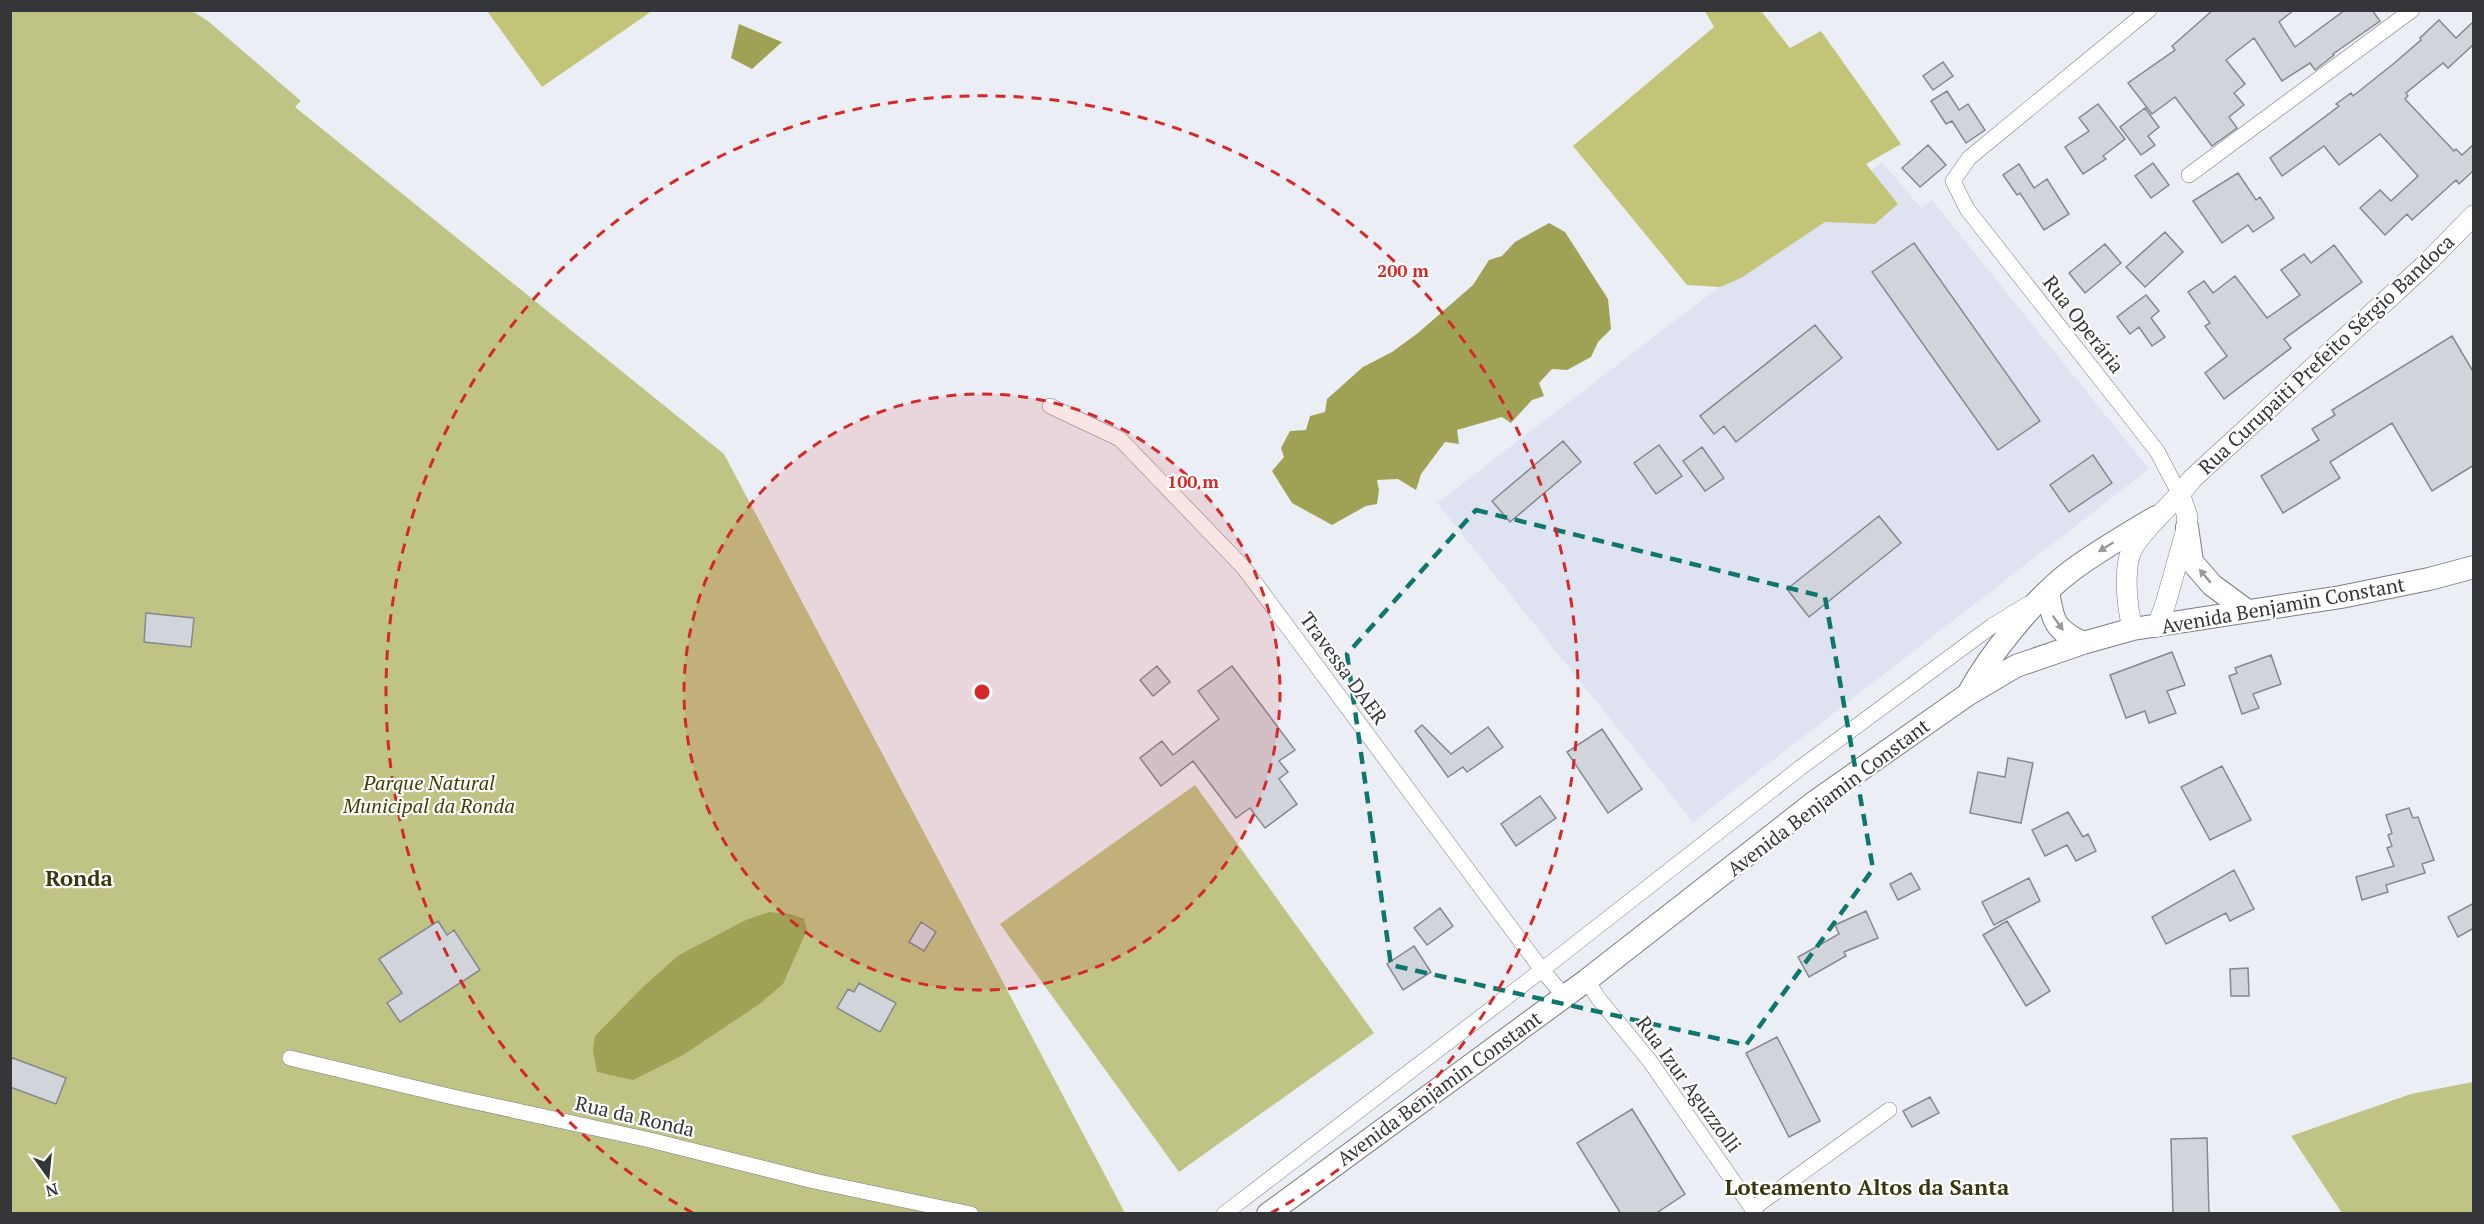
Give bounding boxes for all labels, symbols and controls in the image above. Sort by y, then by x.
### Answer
street label: Rua Curupaiti Prefeito Sérgio Bandoca [2192,228,2460,480]
text: 200 m [1377,258,1429,282]
street label: Rua Operária [2037,270,2131,378]
text: 100 m [1167,469,1219,493]
one-way arrow [2098,541,2114,552]
one-way arrow [2198,568,2211,584]
street label: Avenida Benjamin Constant [2159,570,2408,640]
street label: Travessa DAER [1294,606,1394,730]
one-way arrow [2051,615,2063,631]
centre of rings [972,682,992,702]
street label: Avenida Benjamin Constant [1721,712,1935,882]
park label: Parque Natural Municipal da Ronda [342,769,515,819]
district label: Ronda [45,863,113,892]
street label: Avenida Benjamin Constant [1331,1004,1547,1172]
street label: Rua Izur Aguzzolli [1630,1010,1748,1158]
street label: Rua da Ronda [573,1089,697,1143]
north arrow [18,1146,78,1206]
district label: Loteamento Altos da Santa [1725,1172,2009,1201]
text: N [43,1178,61,1203]

